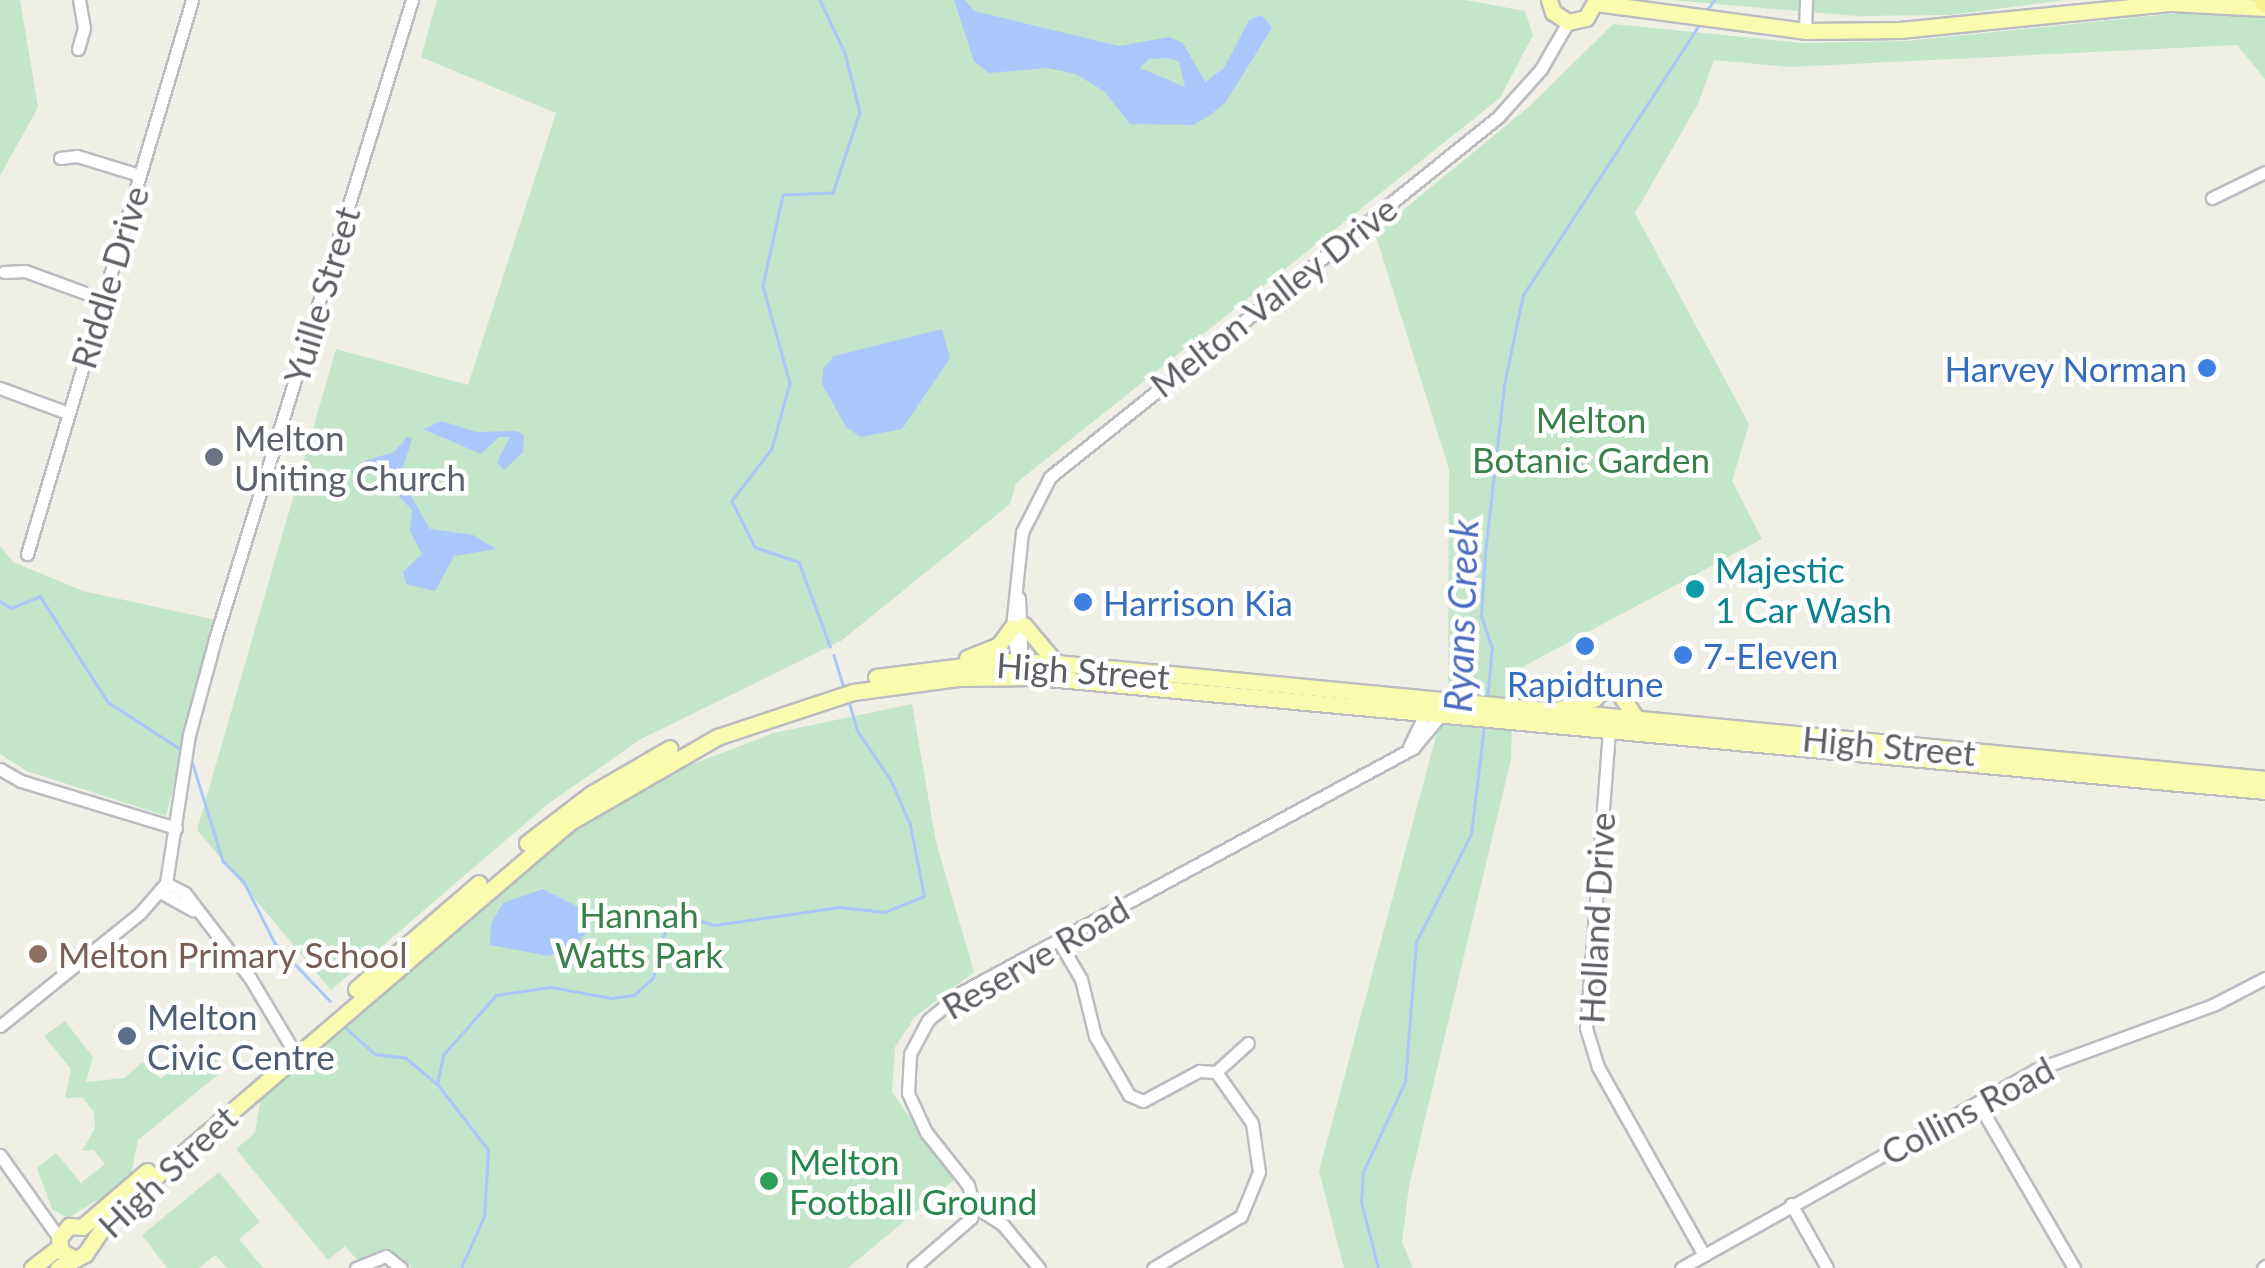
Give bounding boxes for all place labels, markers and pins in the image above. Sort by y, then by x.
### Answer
place label: Harvey Norman [1944,347,2187,389]
marker: Harvey Norman [2196,357,2218,379]
place label: Melton Uniting Church [234,416,466,498]
marker: Melton Uniting Church [203,446,225,468]
place label: Majestic 1 Car Wash [1715,548,1893,630]
marker: Majestic 1 Car Wash [1684,578,1706,600]
place label: Harrison Kia [1103,581,1293,623]
marker: Harrison Kia [1072,591,1094,613]
place label: 7-Eleven [1703,634,1838,676]
marker: Rapidtune [1574,635,1596,657]
marker: 7-Eleven [1672,644,1694,666]
place label: Rapidtune [1507,662,1663,704]
place label: Melton Primary School [58,933,408,975]
marker: Melton Primary School [27,943,49,965]
place label: Melton Civic Centre [147,995,335,1077]
marker: Melton Civic Centre [116,1025,138,1047]
place label: Melton Football Ground [789,1140,1037,1222]
marker: Melton Football Ground [758,1170,780,1192]

